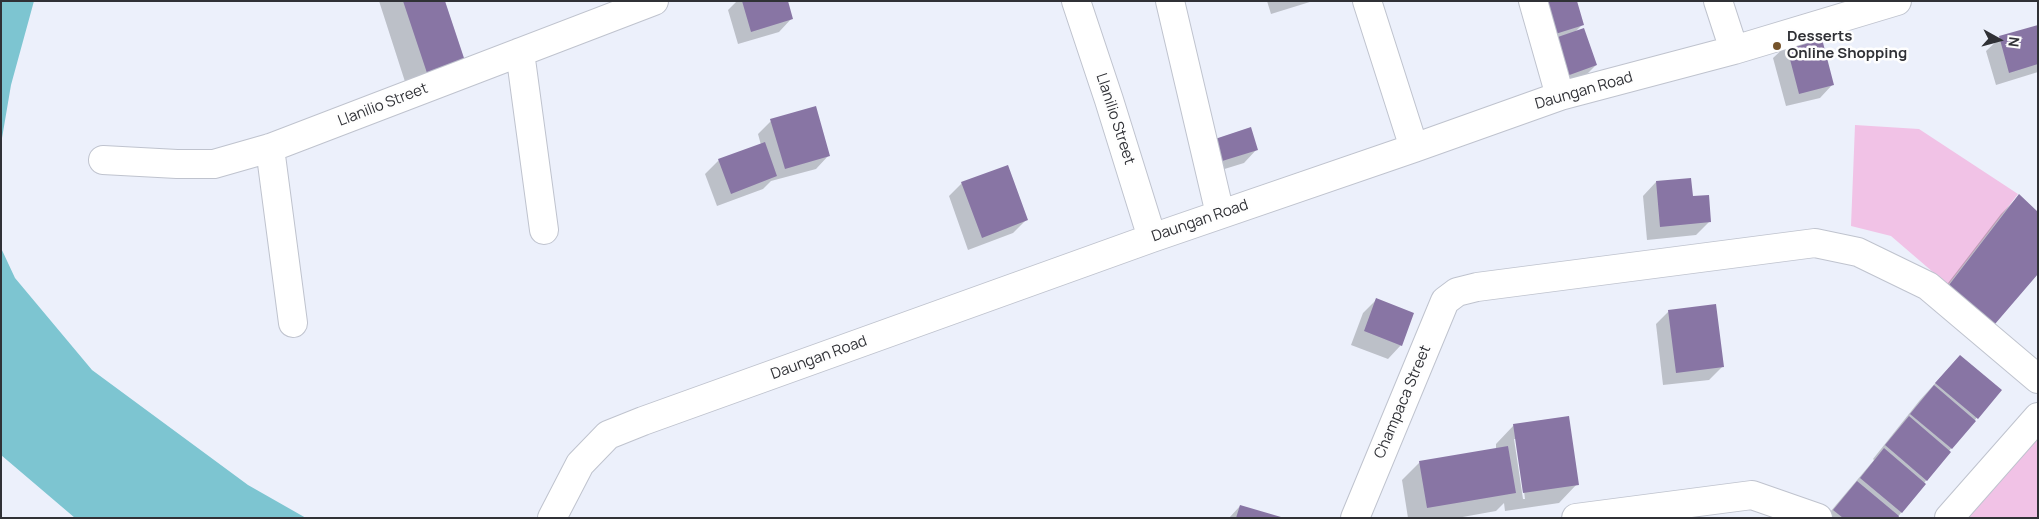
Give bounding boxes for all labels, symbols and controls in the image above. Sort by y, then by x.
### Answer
north arrow [1974,15,2024,65]
place label: Desserts Online Shopping [1787,28,1907,63]
text: N [2004,36,2024,48]
marker: Desserts Online Shopping [1771,40,1783,52]
street label: Daungan Road [1533,68,1635,114]
street label: Llanilio Street [1092,71,1138,167]
street label: Llanilio Street [336,80,430,130]
street label: Daungan Road [1149,196,1251,246]
street label: Daungan Road [769,332,869,384]
street label: Champaca Street [1371,343,1435,461]

